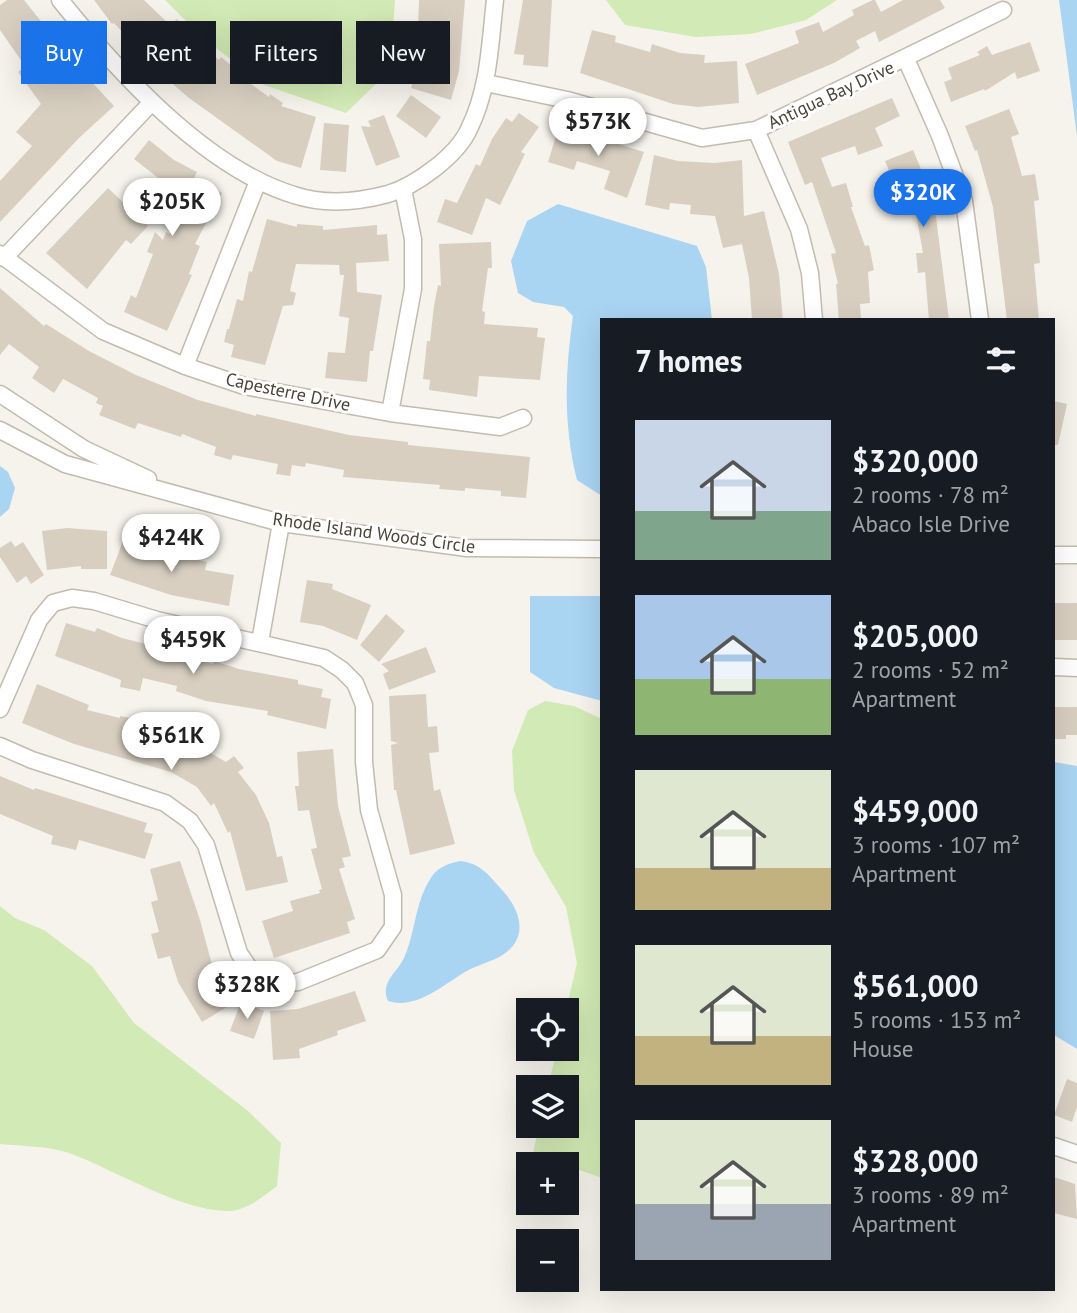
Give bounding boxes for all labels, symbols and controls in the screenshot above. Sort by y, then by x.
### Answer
chip: Buy [21,21,107,84]
chip: Rent [121,21,216,84]
chip: Filters [230,21,342,84]
chip: New [356,21,450,84]
street label: Antigua Bay Drive [764,55,898,134]
pin: $573K [549,99,647,158]
text: $573K [565,106,631,135]
pin: $320K [874,170,972,229]
text: $320K [890,177,956,206]
pin: $205K [123,178,221,238]
text: $205K [139,186,205,215]
text: 7 homes [635,341,743,380]
icon: filters [982,341,1020,379]
street label: Capesterre Drive [224,367,353,416]
text: $320,000 [852,441,979,480]
icon: home [691,448,775,532]
text: 2 rooms · 78 m² [852,480,1009,509]
street label: Rhode Island Woods Circle [271,507,477,558]
text: Abaco Isle Drive [852,509,1010,538]
pin: $424K [122,514,220,574]
text: $424K [138,522,204,551]
pin: $459K [144,616,242,676]
text: $205,000 [852,616,979,655]
icon: home [691,623,775,707]
text: $459K [160,624,226,653]
text: 2 rooms · 52 m² [852,655,1009,684]
text: Apartment [852,684,956,713]
pin: $561K [122,712,220,772]
text: $561K [138,720,204,749]
text: $459,000 [852,791,979,830]
icon: home [691,798,775,882]
text: 3 rooms · 107 m² [852,830,1020,859]
text: Apartment [852,859,956,888]
pin: $328K [198,962,296,1021]
text: $561,000 [852,966,979,1005]
text: $328K [214,969,280,998]
icon: home [691,973,775,1057]
map controls [516,998,579,1292]
button: locate [516,998,579,1061]
text: 5 rooms · 153 m² [852,1005,1021,1034]
text: House [852,1034,914,1063]
button: layers [516,1075,579,1138]
text: $328,000 [852,1141,979,1180]
icon: home [691,1148,775,1232]
button: + [516,1152,579,1215]
text: 3 rooms · 89 m² [852,1180,1009,1209]
text: Apartment [852,1209,956,1238]
button: − [516,1229,579,1292]

